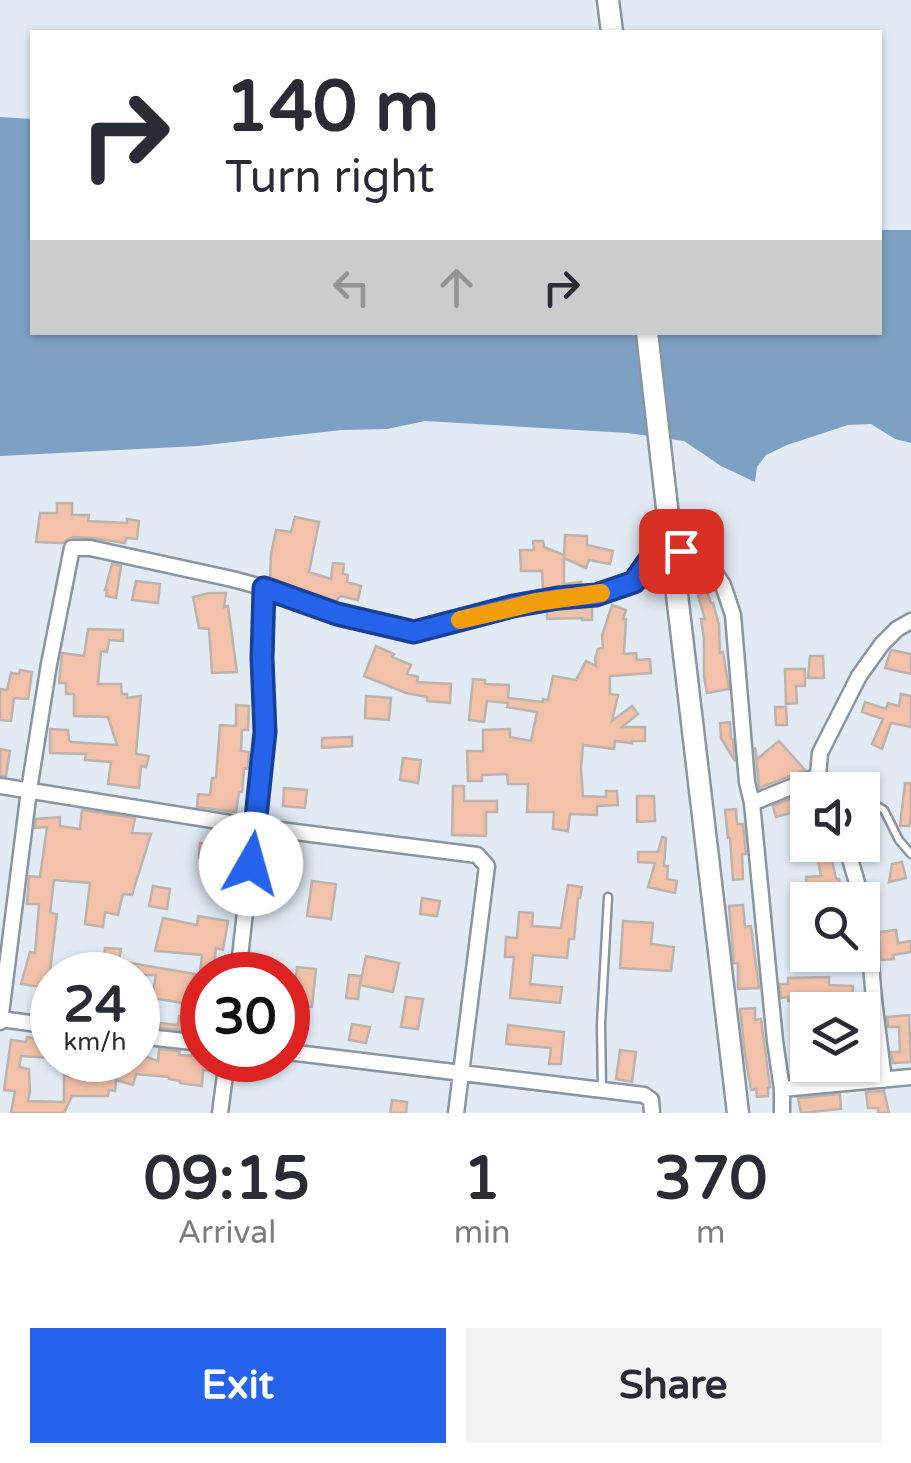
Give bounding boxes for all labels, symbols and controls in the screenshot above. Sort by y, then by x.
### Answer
text: 140 m [225,66,439,150]
icon: right [60,70,190,200]
text: Turn right [225,151,434,205]
icon: left [324,260,379,315]
icon: ahead [429,260,484,315]
icon: right [534,260,589,315]
pin [639,509,724,594]
icon: arrive [654,524,709,579]
map controls [790,772,880,1082]
button: sound [790,772,880,862]
position arrow [199,812,303,916]
button: search [790,882,880,972]
speed limit sign: 30 [180,952,310,1082]
text: 24 [64,975,126,1035]
button: layers [790,992,880,1082]
text: km/h [64,1027,126,1057]
text: 09:15 [144,1143,310,1215]
text: 1 [463,1143,501,1215]
text: 370 [654,1143,767,1215]
text: Arrival [177,1214,276,1252]
text: min [454,1214,511,1252]
text: m [696,1214,725,1252]
button: Exit [30,1328,446,1443]
button: Share [466,1328,881,1443]

